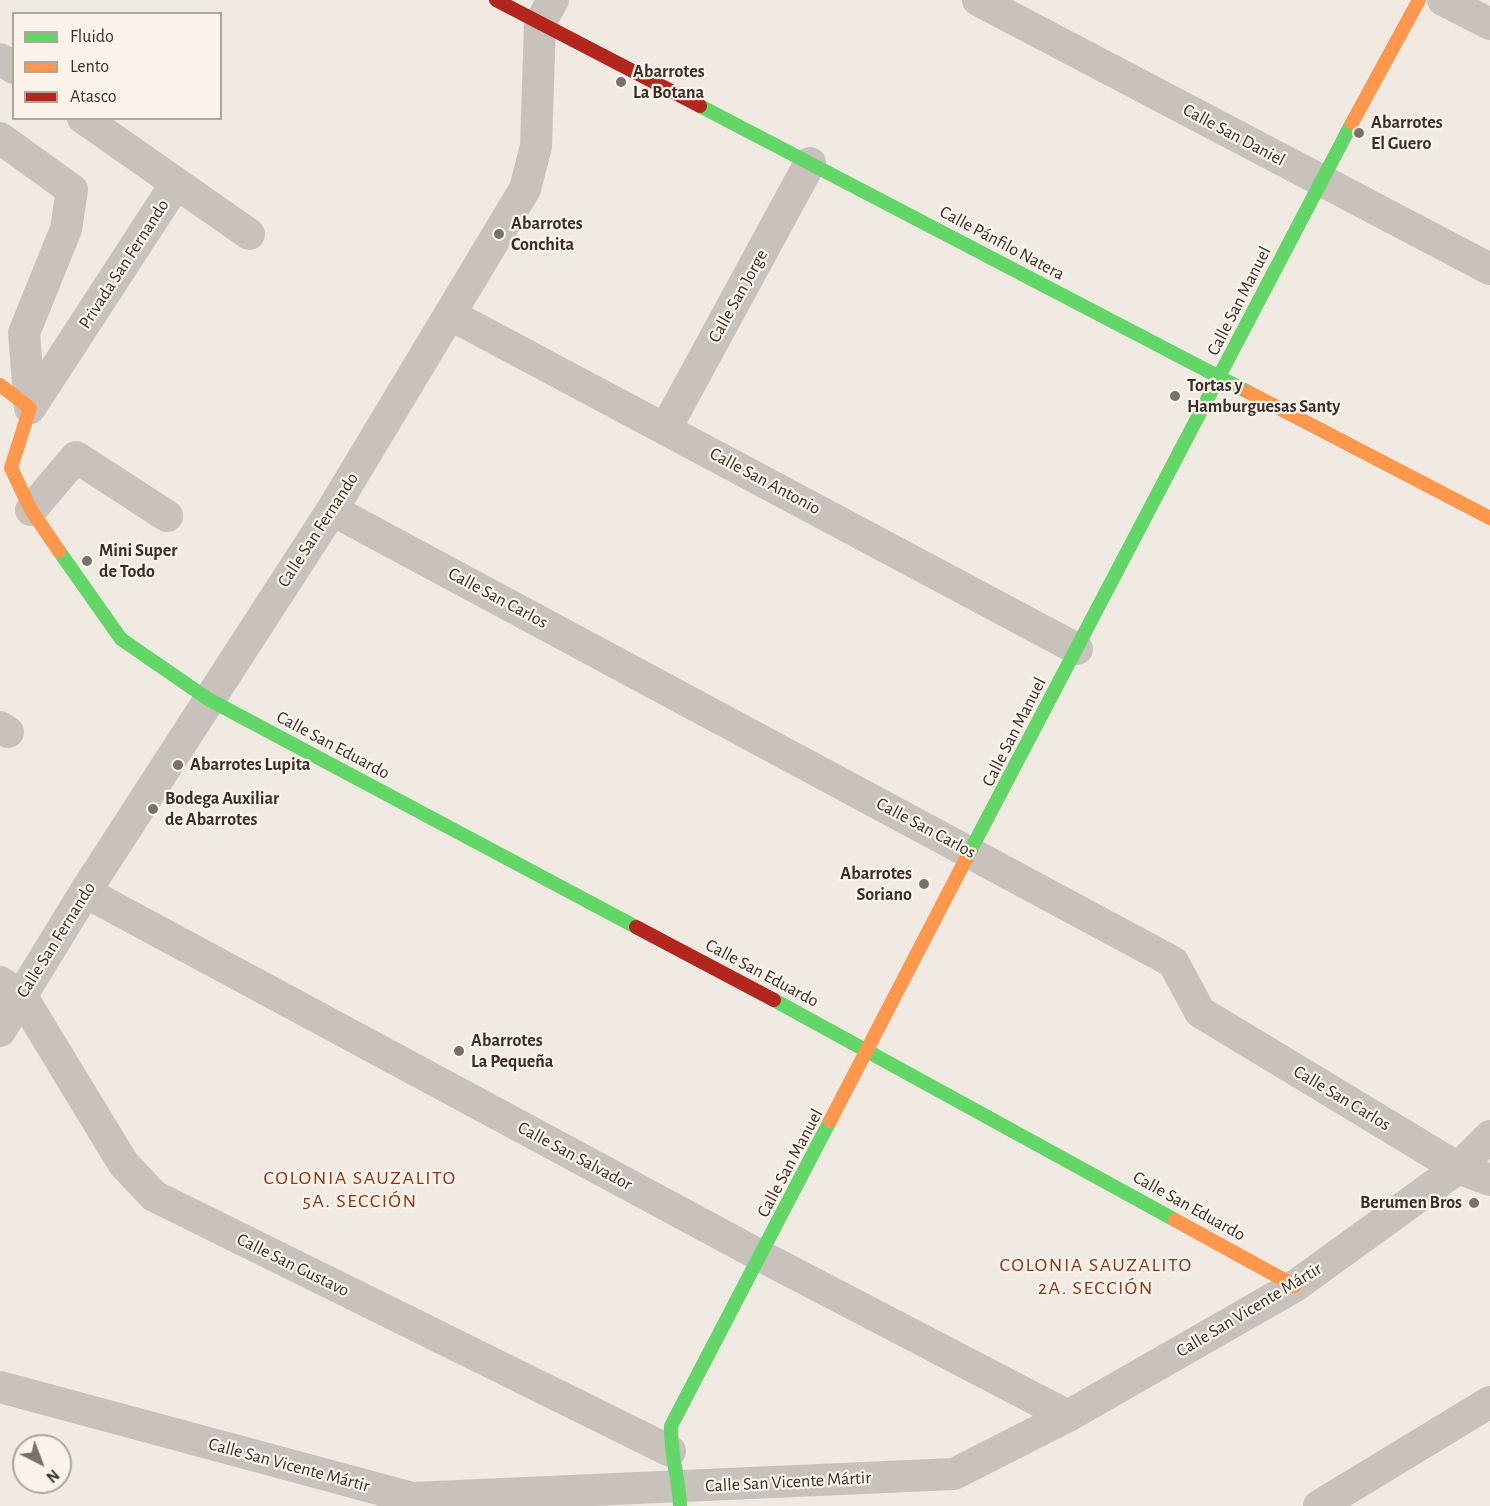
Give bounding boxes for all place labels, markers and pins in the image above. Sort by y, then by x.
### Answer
place label: Abarrotes La Botana [633,61,705,104]
marker: Abarrotes La Botana [614,75,628,89]
place label: Abarrotes El Guero [1371,112,1443,154]
marker: Abarrotes El Guero [1352,126,1366,140]
place label: Abarrotes Conchita [511,213,583,256]
marker: Abarrotes Conchita [492,227,506,241]
place label: Tortas y Hamburguesas Santy [1187,375,1340,418]
marker: Tortas y Hamburguesas Santy [1168,389,1182,403]
place label: Mini Super de Todo [99,540,177,582]
marker: Mini Super de Todo [80,554,94,568]
place label: Abarrotes Lupita [190,754,310,776]
marker: Abarrotes Lupita [171,758,185,772]
place label: Bodega Auxiliar de Abarrotes [165,788,279,830]
marker: Bodega Auxiliar de Abarrotes [146,802,160,816]
place label: Abarrotes Soriano [840,863,912,906]
marker: Abarrotes Soriano [917,877,931,891]
place label: Abarrotes La Pequeña [471,1030,553,1072]
marker: Abarrotes La Pequeña [452,1044,466,1058]
place label: Berumen Bros [1360,1192,1462,1214]
marker: Berumen Bros [1467,1196,1481,1210]

